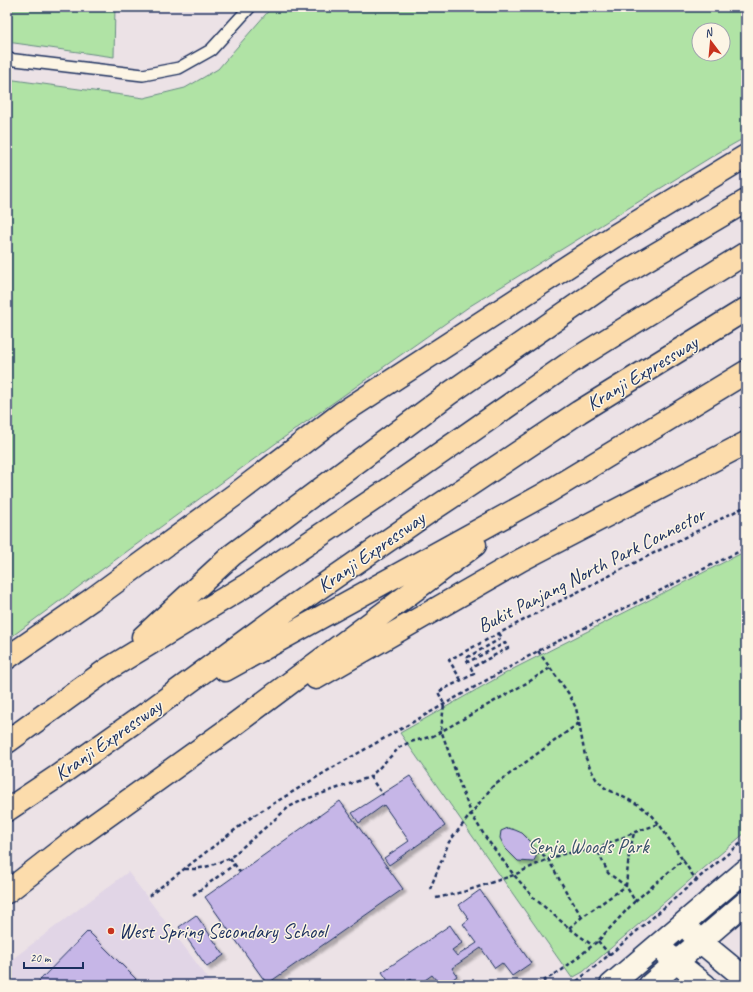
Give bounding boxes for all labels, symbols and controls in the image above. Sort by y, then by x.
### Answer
north arrow [691,22,731,62]
text: N [703,24,716,40]
street label: Kranji Expressway [582,329,704,416]
street label: Bukit Panjang North Park Connector [473,501,710,638]
street label: Kranji Expressway [312,505,431,598]
street label: Kranji Expressway [49,693,168,786]
park label: Senja Woods Park [528,834,650,859]
place label: West Spring Secondary School [119,919,330,944]
marker: West Spring Secondary School [106,926,116,936]
scale bar [24,944,83,970]
text: 20 m [30,950,52,966]

